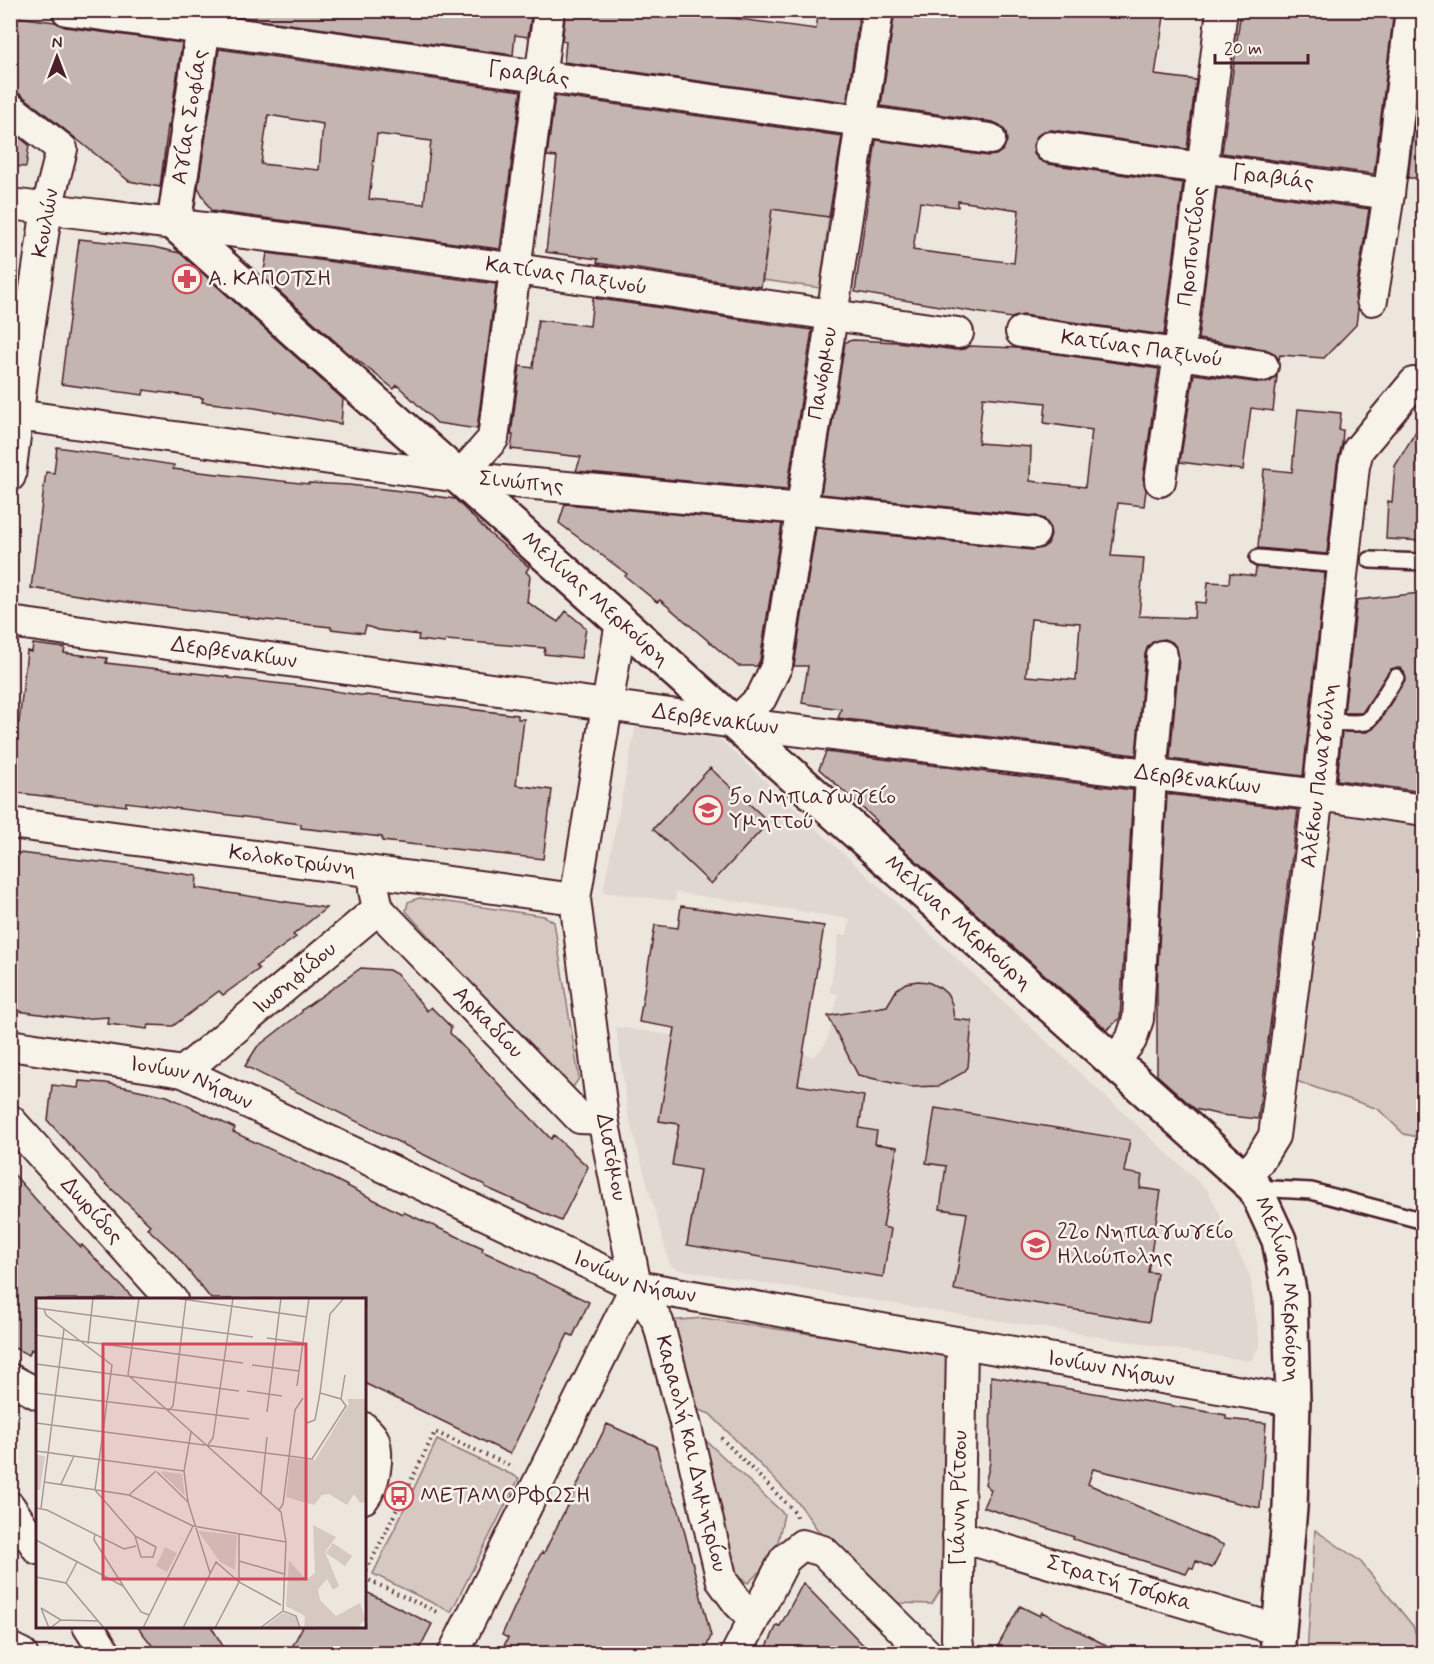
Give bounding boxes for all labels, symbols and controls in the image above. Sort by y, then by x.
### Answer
north arrow [27,27,87,87]
scale bar [1215,27,1308,65]
text: N [52,33,62,54]
text: 20 m [1224,37,1262,61]
street label: Αγίας Σοφίας [165,47,215,187]
street label: Γραβιάς [486,55,571,94]
street label: Γραβιάς [1230,158,1316,197]
street label: Προποντίδος [1171,185,1214,308]
street label: Κουλών [26,186,66,260]
street label: Κατίνας Παξινού [484,251,649,302]
pharmacy icon: Α. ΚΑΠΟΤΣΗ [171,263,203,295]
place label: Α. ΚΑΠΟΤΣΗ [208,265,332,293]
street label: Κατίνας Παξινού [1059,324,1225,374]
street label: Πανόρμου [802,325,844,422]
street label: Σινώπης [478,465,565,501]
street label: Μελίνας Μερκούρη [515,525,675,673]
street label: Δερβενακίων [169,631,299,676]
street label: Αλέκου Παναγούλη [1295,681,1344,870]
street label: Δερβενακίων [651,698,780,742]
street label: Δερβενακίων [1133,758,1262,802]
place label: 5ο Νηπιαγωγείο Υμηττού [729,783,896,836]
school or university icon: 5ο Νηπιαγωγείο Υμηττού [692,794,724,826]
street label: Κολοκοτρώνη [227,839,358,883]
street label: Μελίνας Μερκούρη [878,849,1038,996]
street label: Ιωσηφίδου [248,935,342,1021]
street label: Αρκαδίου [446,980,529,1065]
street label: Ιονίων Νήσων [128,1050,257,1117]
street label: Διστόμου [589,1111,633,1203]
street label: Δωρίδος [54,1171,129,1250]
street label: Μελίνας Μερκούρη [1247,1192,1306,1383]
place label: 22ο Νηπιαγωγείο Ηλιούπολης [1057,1218,1233,1271]
school or university icon: 22ο Νηπιαγωγείο Ηλιούπολης [1020,1229,1052,1261]
street label: Ιονίων Νήσων [568,1244,698,1310]
inset map [36,1298,366,1628]
street label: Καραολή και Δημητρίου [648,1332,733,1575]
street label: Ιονίων Νήσων [1045,1344,1177,1394]
street label: Γιάννη Ρίτσου [944,1430,975,1566]
bus stop icon: ΜΕΤΑΜΟΡΦΩΣΗ [383,1480,415,1512]
place label: ΜΕΤΑΜΟΡΦΩΣΗ [420,1482,591,1510]
street label: Στρατή Τσίρκα [1043,1549,1195,1618]

